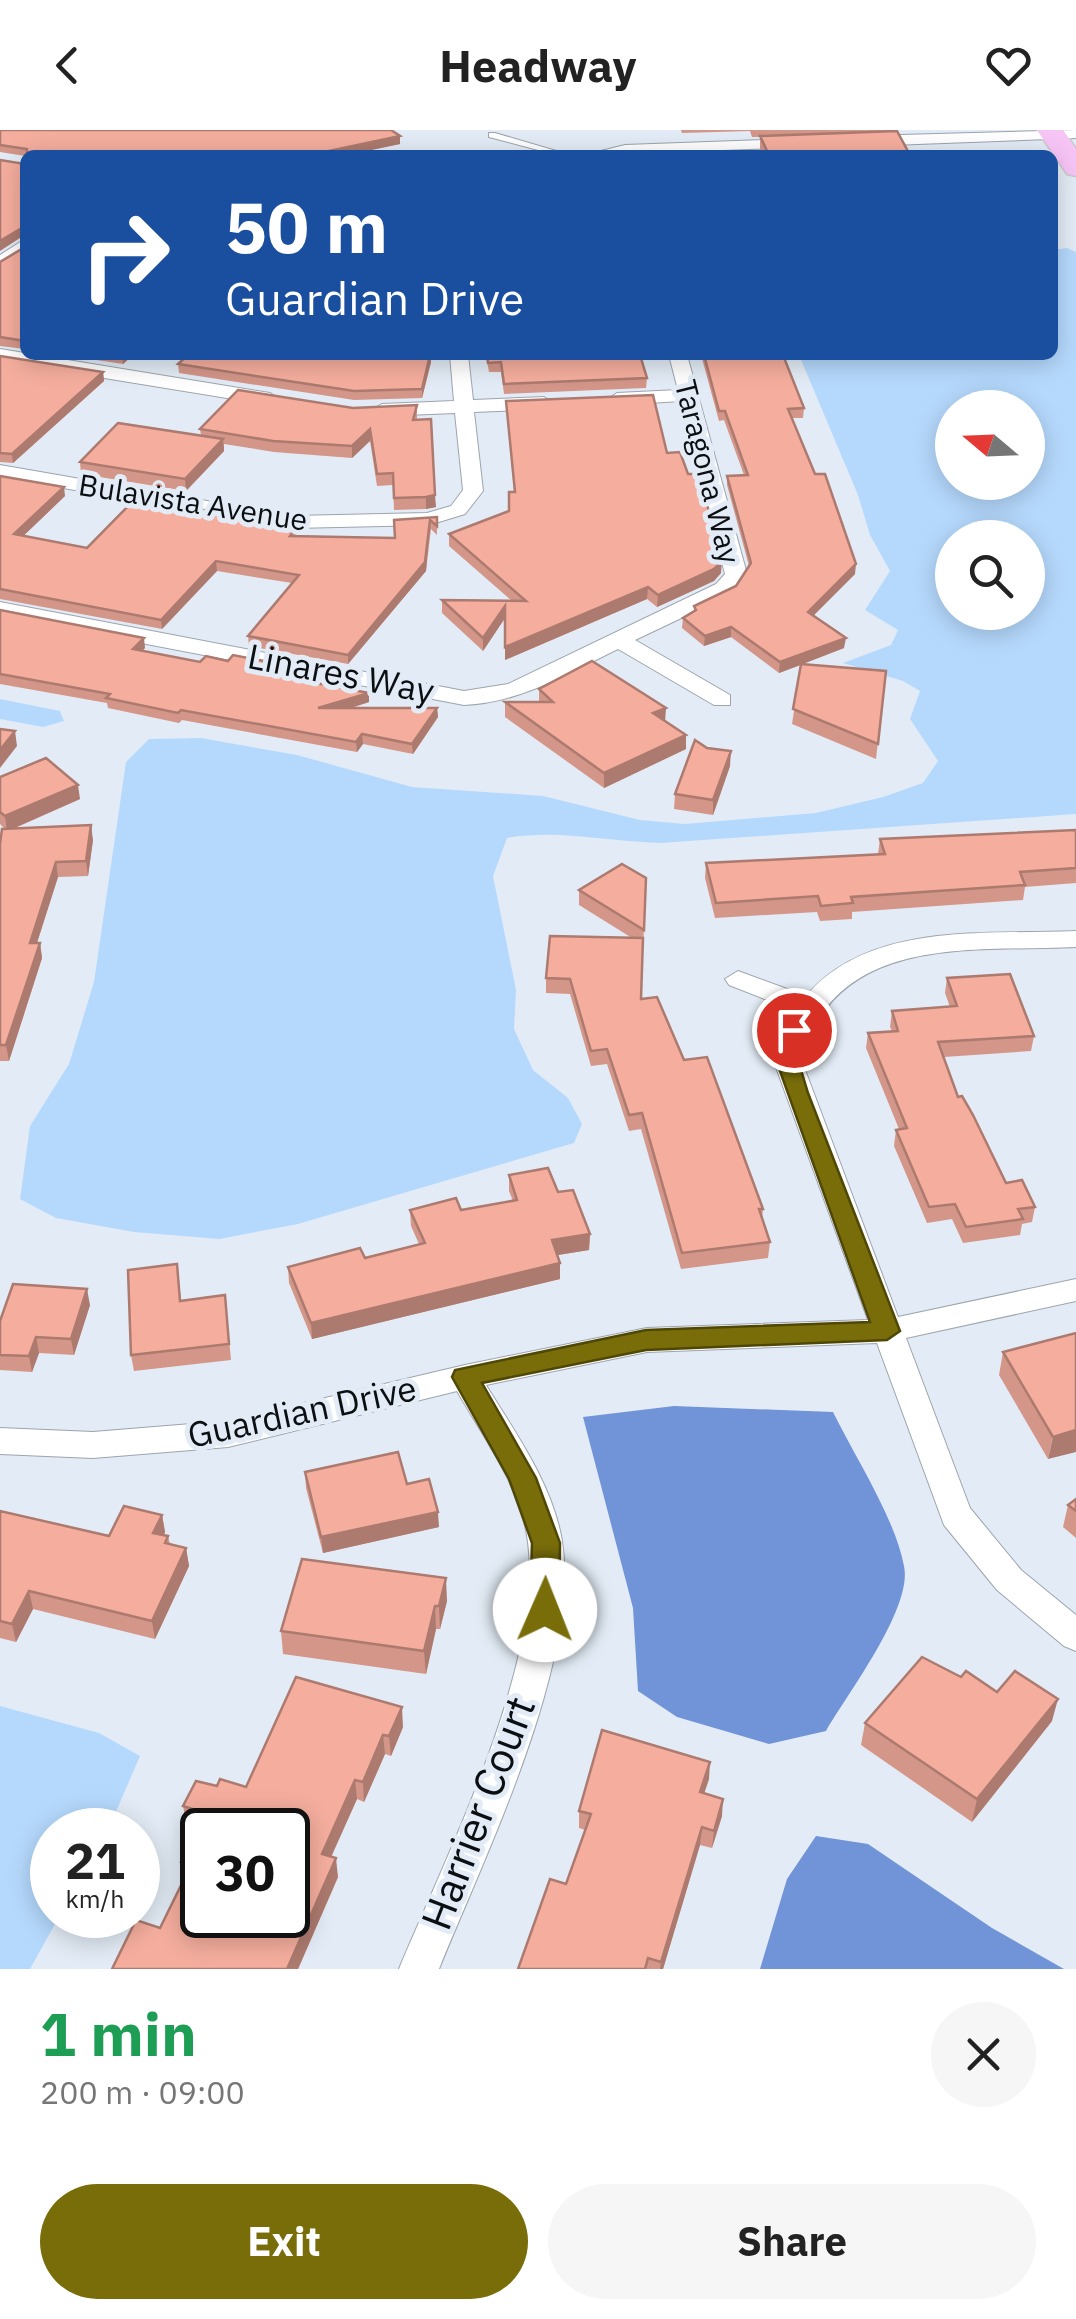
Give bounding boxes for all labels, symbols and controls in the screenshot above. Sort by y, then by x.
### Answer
text: Headway [439,36,637,94]
icon: back [40,38,95,93]
icon: heart [981,38,1036,93]
text: 50 m [225,181,388,272]
icon: right [60,190,190,320]
text: Guardian Drive [225,269,524,327]
street label: Taragona Way [667,376,750,568]
north arrow [935,390,1045,500]
map controls [935,390,1045,630]
street label: Bulavista Avenue [76,464,310,539]
button: search [935,520,1045,630]
street label: Linares Way [244,632,438,714]
pin [752,988,837,1073]
icon: arrive [767,1003,822,1058]
street label: Guardian Drive [183,1364,420,1458]
position arrow [493,1558,597,1662]
street label: Harrier Court [408,1688,547,1937]
speed limit sign: 30 [180,1808,310,1938]
text: 21 [65,1828,125,1893]
text: km/h [66,1882,124,1915]
text: 1 min [40,1994,197,2073]
button: close [931,2002,1036,2107]
text: 200 m · 09:00 [40,2071,245,2113]
button: Exit [40,2184,528,2299]
button: Share [548,2184,1036,2299]

